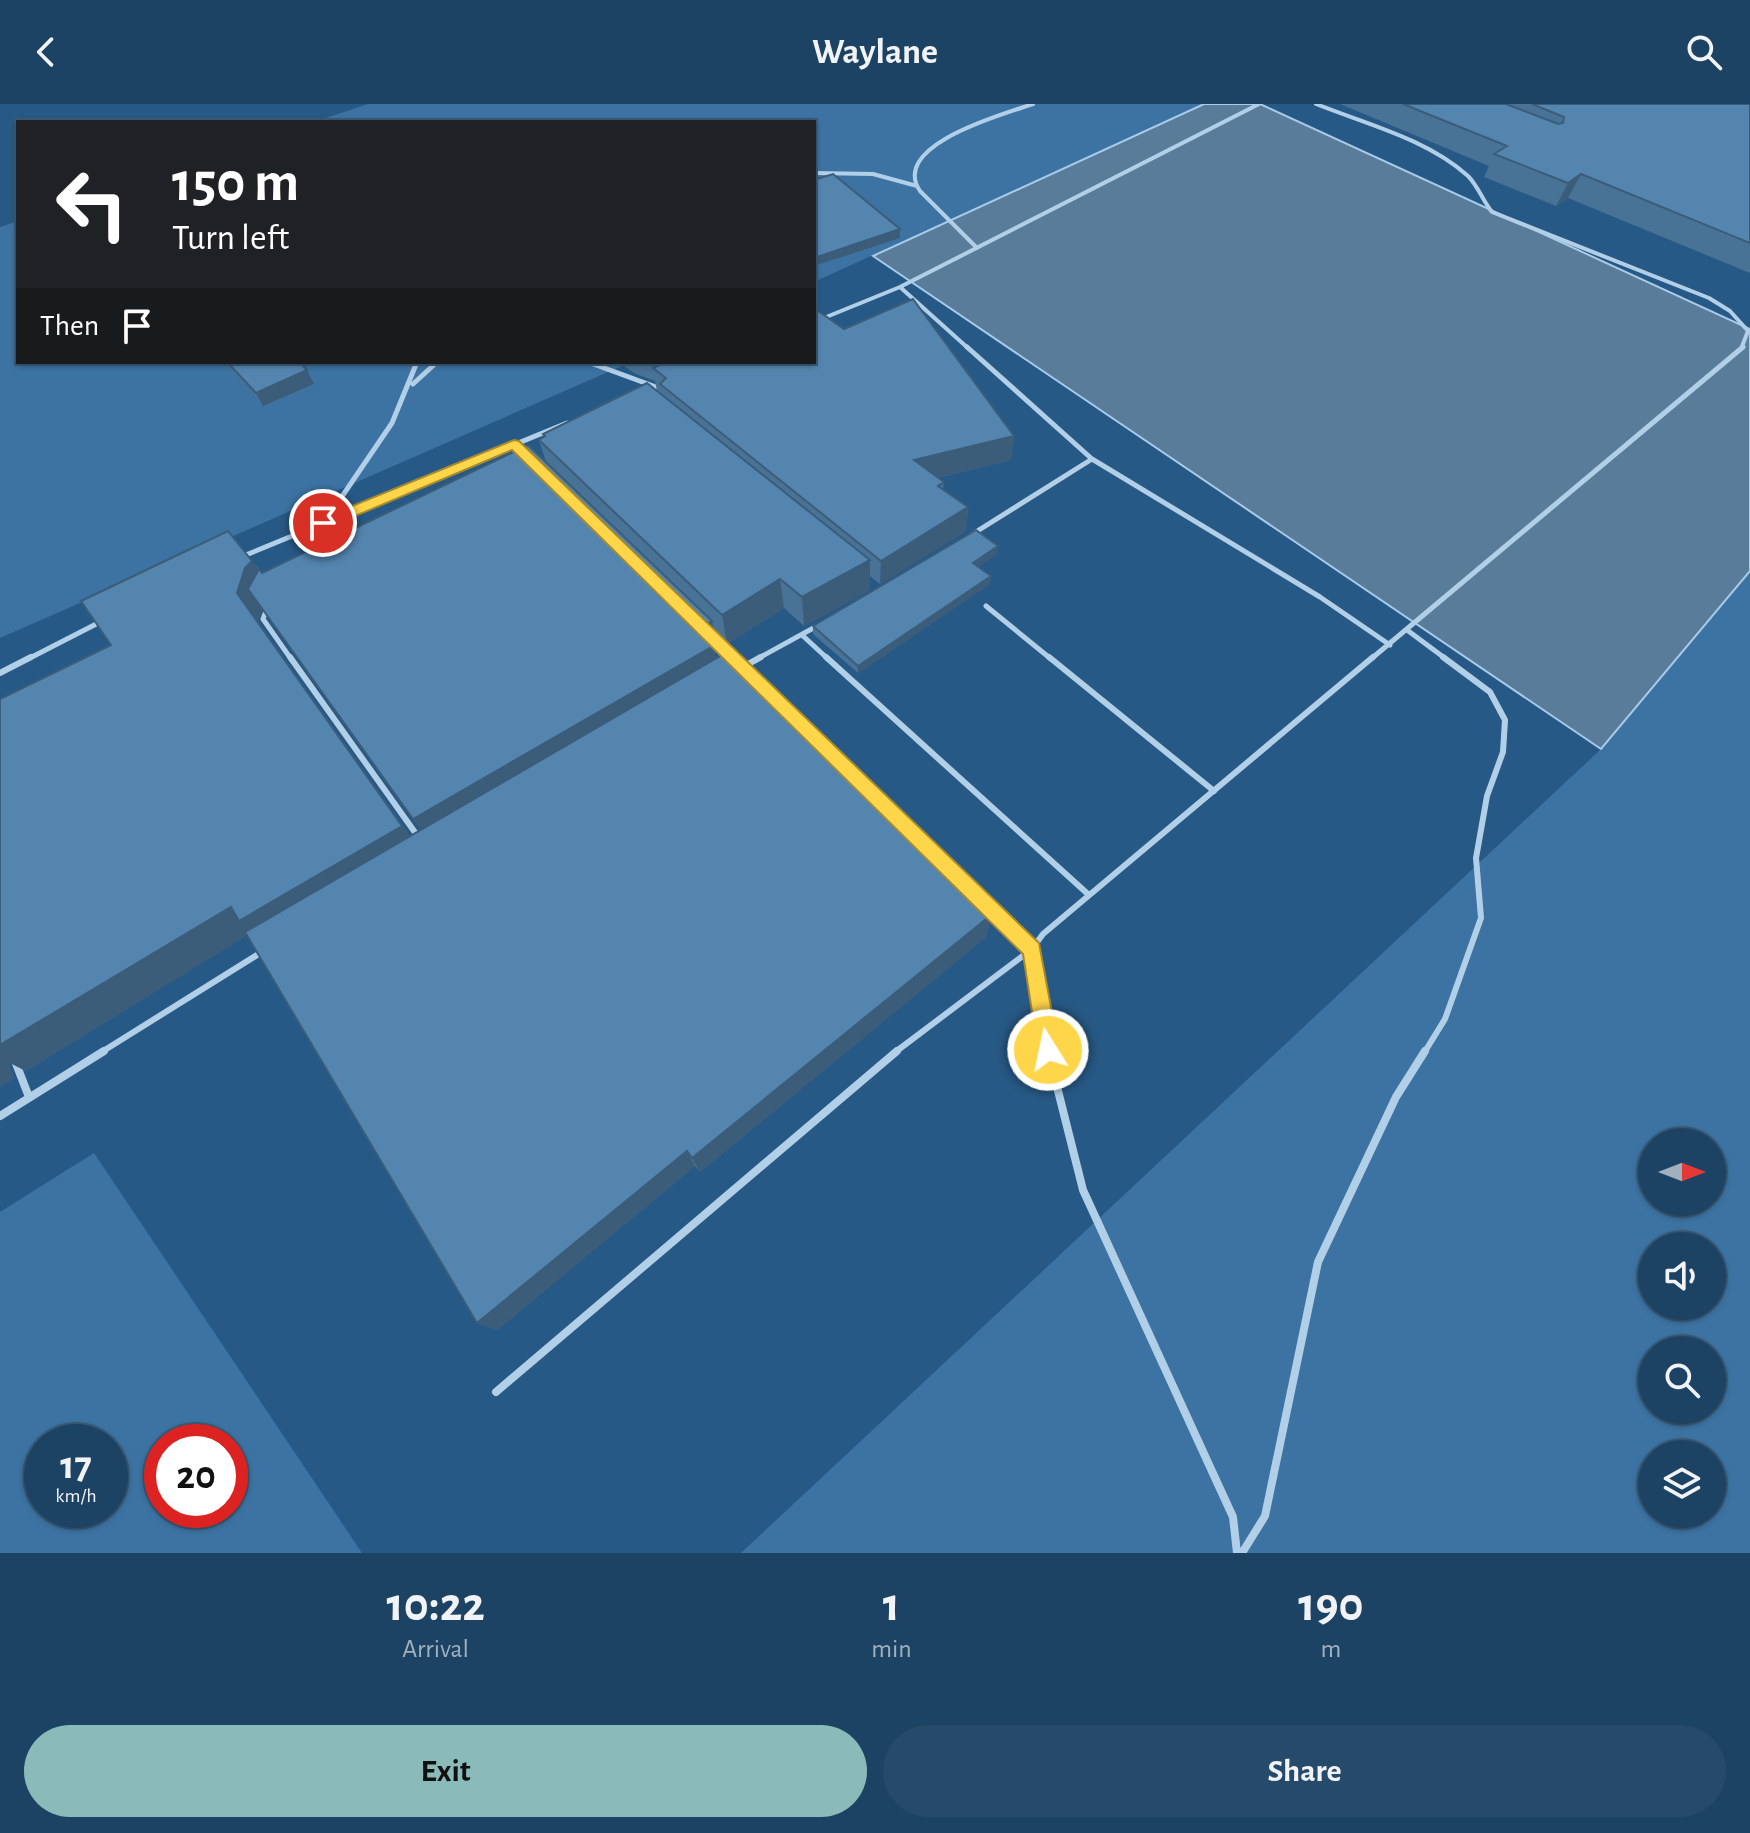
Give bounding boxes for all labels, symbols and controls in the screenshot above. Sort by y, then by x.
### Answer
icon: back [24,30,68,74]
icon: search [1682,30,1726,74]
text: Waylane [812,34,938,70]
icon: left [40,152,144,256]
text: 150 m [172,155,299,211]
text: Turn left [172,220,289,256]
icon: arrive [115,304,159,348]
text: Then [40,311,99,341]
pin [289,489,357,557]
icon: arrive [301,501,345,545]
position arrow [1006,1008,1090,1092]
north arrow [1638,1128,1726,1216]
map controls [1638,1128,1726,1528]
button: sound [1638,1232,1726,1320]
button: search [1638,1336,1726,1424]
speed limit sign: 20 [144,1424,248,1528]
button: layers [1638,1440,1726,1528]
text: 17 [60,1446,92,1486]
text: km/h [55,1486,97,1506]
text: 10:22 [386,1582,485,1630]
text: 1 [883,1582,900,1630]
text: 190 [1298,1582,1364,1630]
text: Arrival [402,1636,469,1662]
text: min [871,1636,912,1662]
text: m [1320,1636,1341,1662]
button: Exit [24,1725,867,1817]
button: Share [883,1725,1726,1817]

